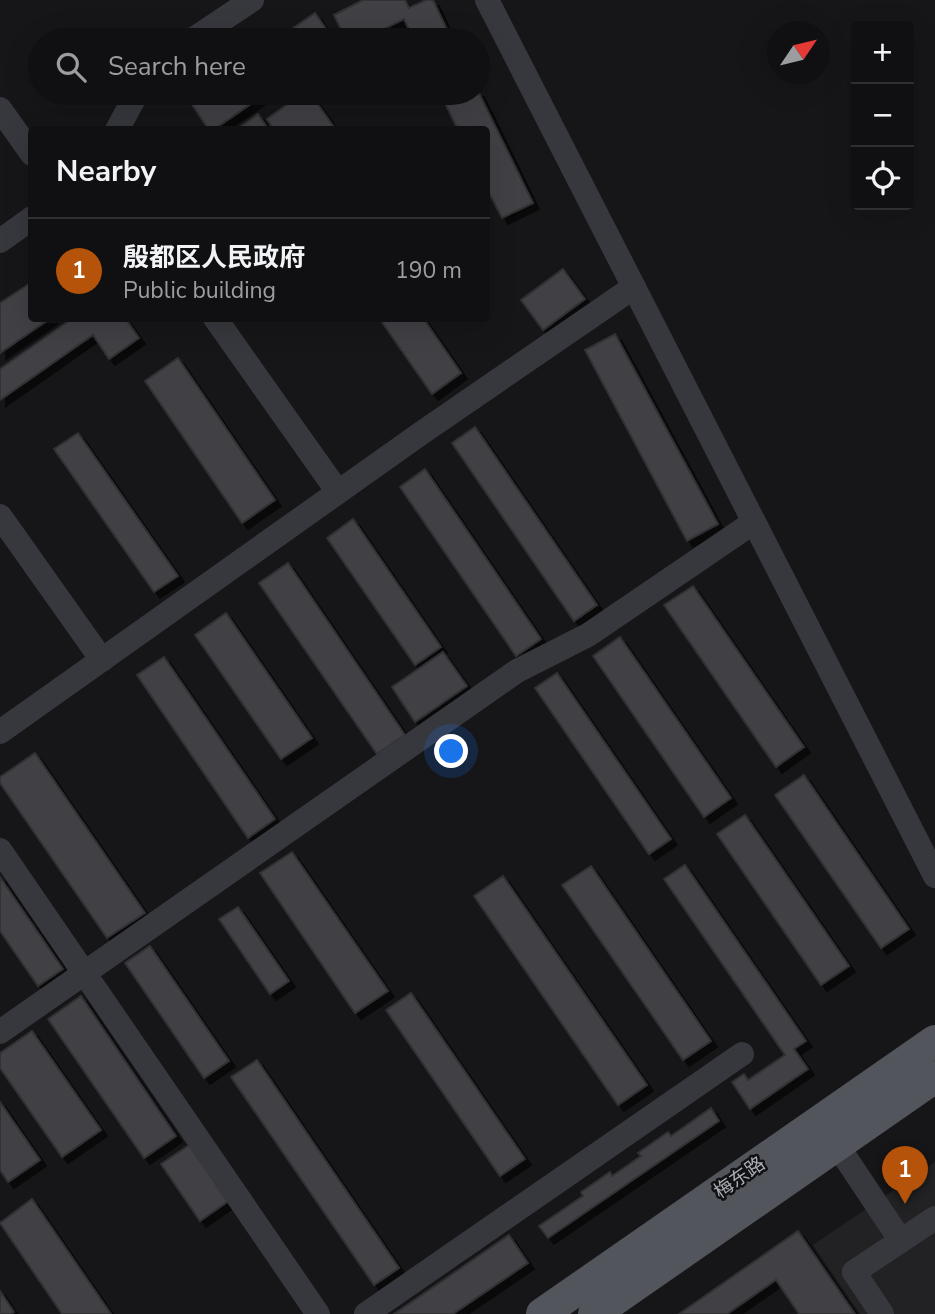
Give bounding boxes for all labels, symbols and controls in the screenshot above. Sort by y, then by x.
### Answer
north arrow [767,21,830,84]
map controls [851,21,914,210]
button: + [851,21,914,84]
search box [28,28,490,105]
icon: search [52,48,90,86]
text: Search here [108,49,246,84]
button: − [851,84,914,147]
button: locate [851,147,914,210]
text: Nearby [56,151,156,192]
text: 殷都区人民政府 [123,240,305,275]
text: 1 [72,255,86,286]
text: 190 m [395,255,462,286]
text: Public building [123,275,276,306]
your location [434,734,468,768]
pin: 1 [882,1146,928,1204]
street label: 梅东路 [709,1151,770,1205]

